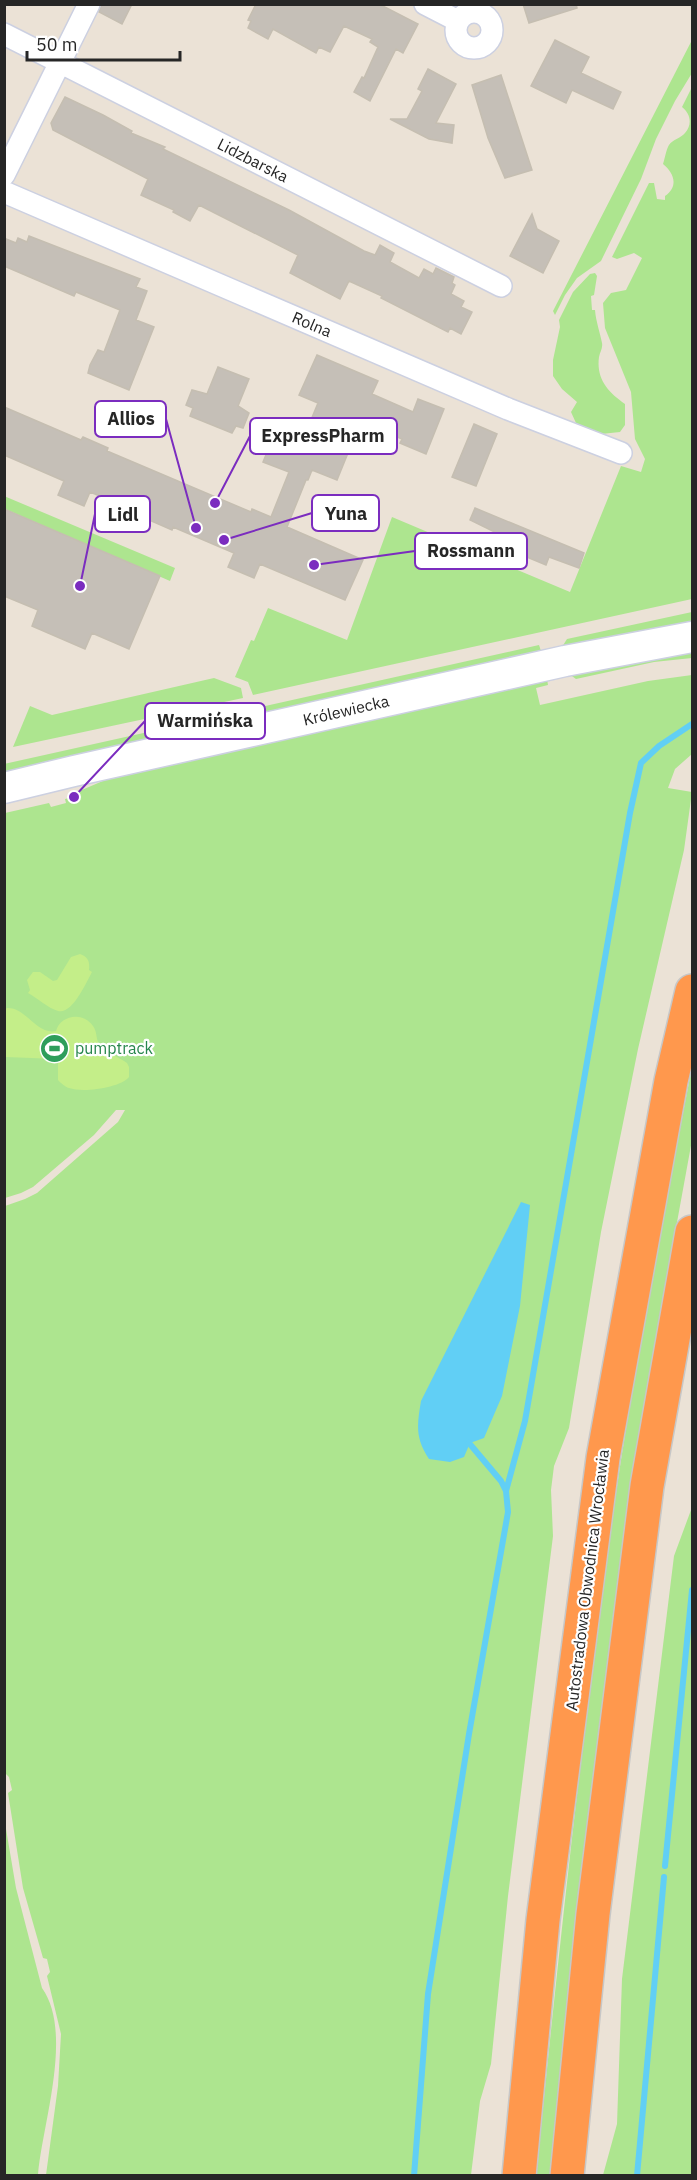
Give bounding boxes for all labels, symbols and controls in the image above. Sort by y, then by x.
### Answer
scale bar [27,24,180,62]
text: 50 m [36,33,78,56]
street label: Lidzbarska [214,134,292,187]
street label: Rolna [289,307,335,341]
callout: Allios [95,401,166,437]
text: Allios [107,407,155,430]
callout: ExpressPharm [250,418,397,454]
text: ExpressPharm [261,424,385,447]
callout: Yuna [312,495,379,531]
callout: Lidl [95,496,150,532]
text: Yuna [325,502,367,525]
text: Lidl [107,503,139,526]
callout: Rossmann [415,533,527,569]
text: Rossmann [427,539,515,562]
street label: Królewiecka [301,690,391,730]
callout: Warmińska [145,703,265,739]
text: Warmińska [157,709,253,732]
sports icon: pumptrack [38,1032,70,1064]
place label: pumptrack [75,1038,154,1058]
street label: Autostradowa Obwodnica Wrocławia [561,1448,613,1712]

